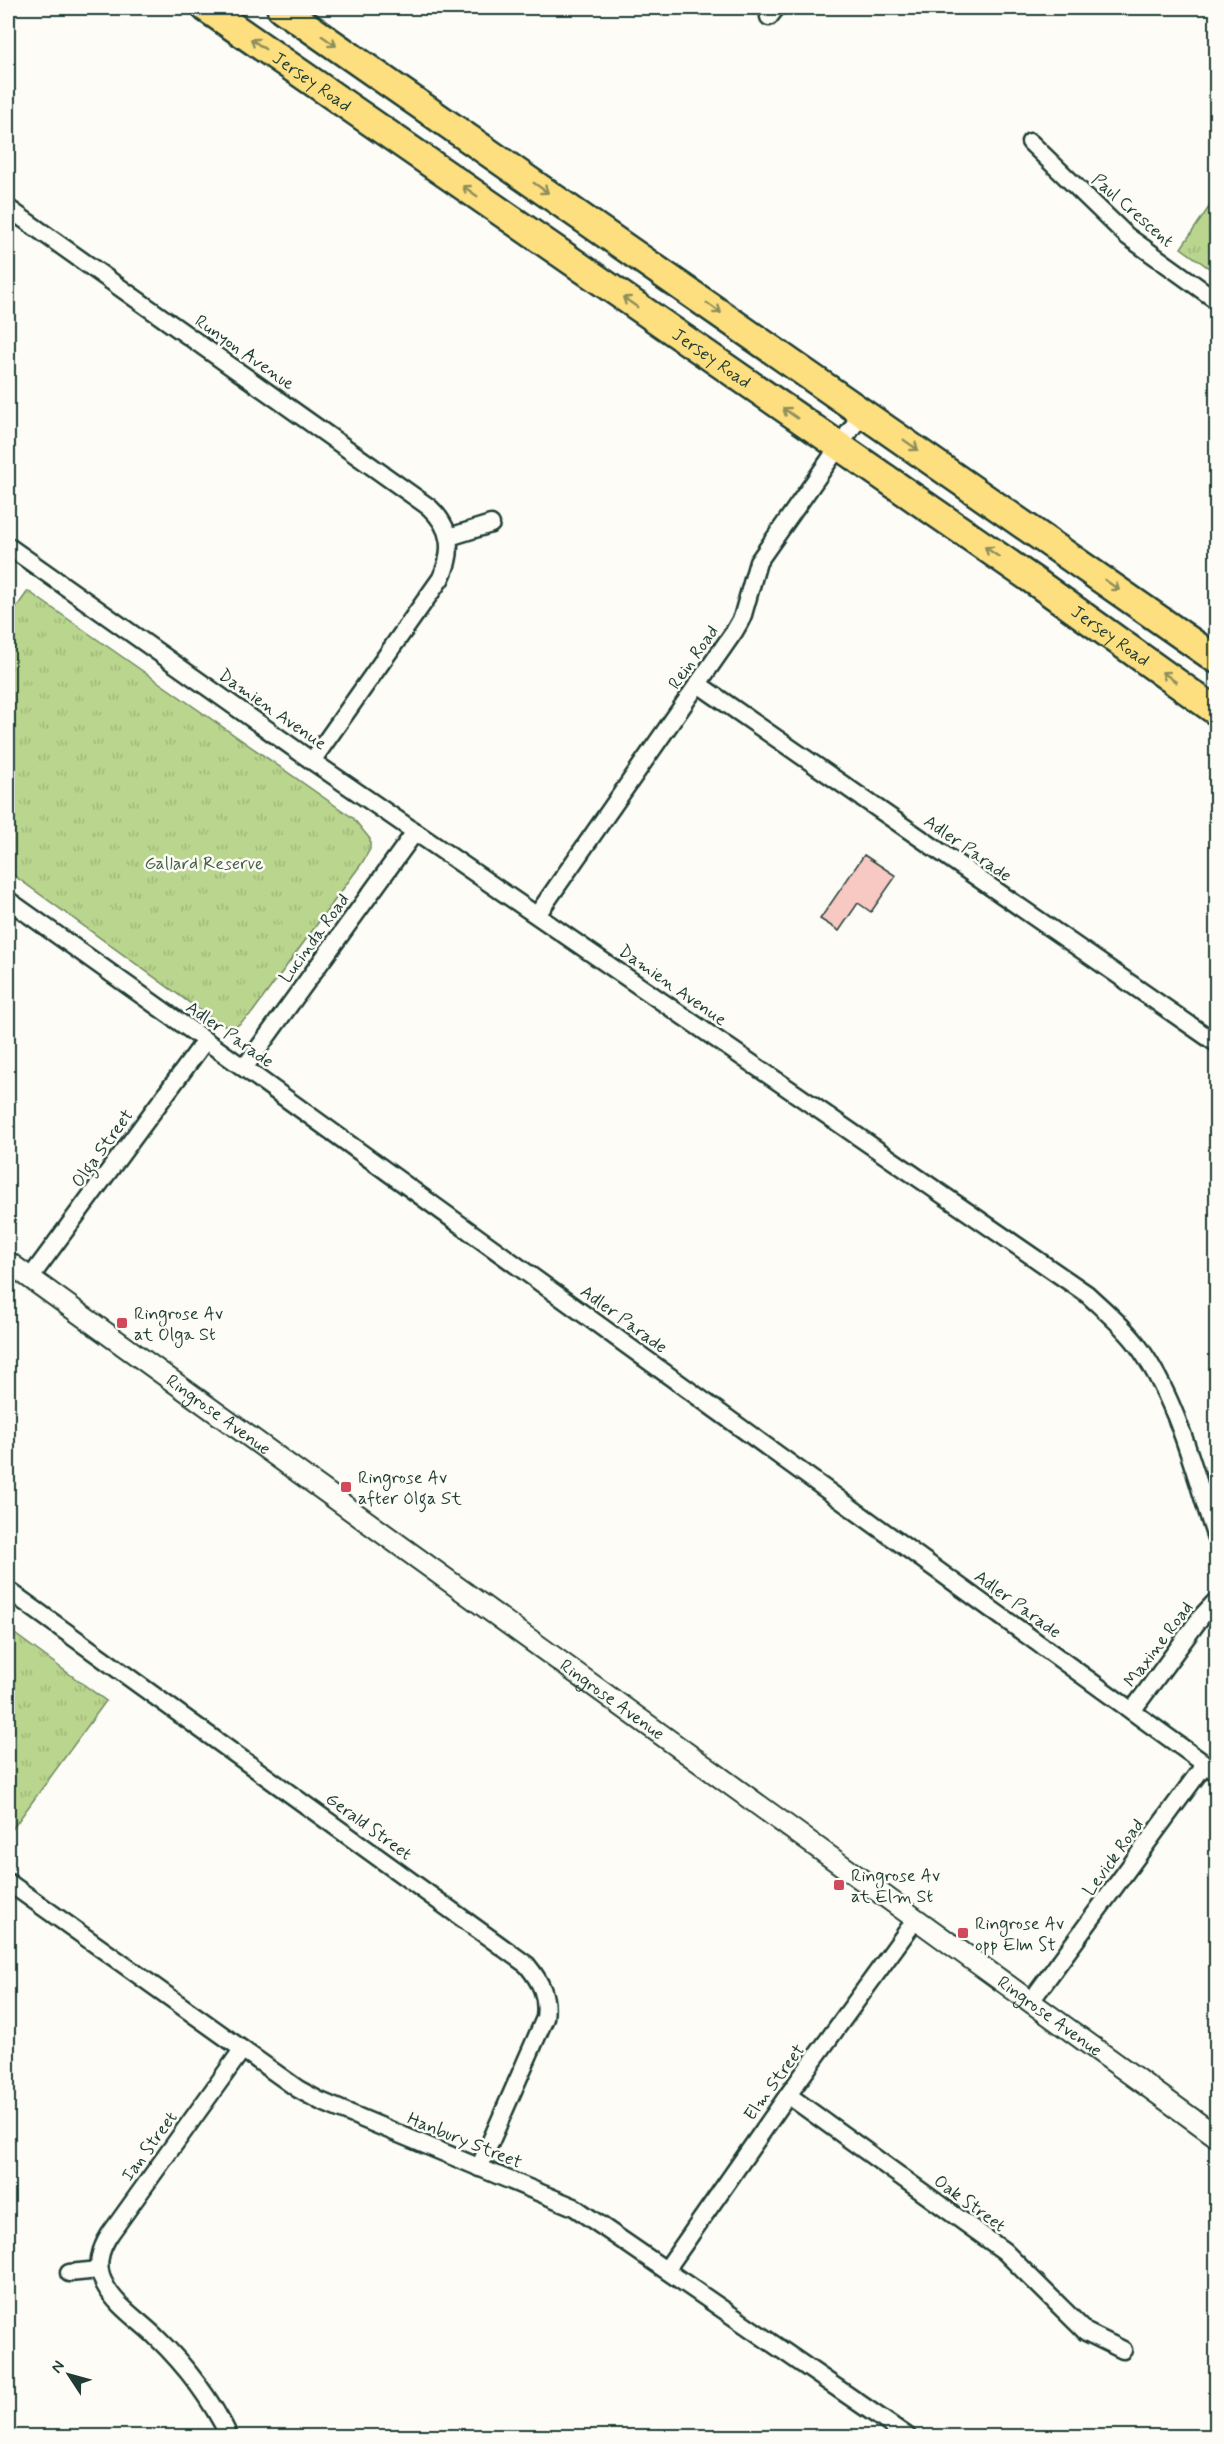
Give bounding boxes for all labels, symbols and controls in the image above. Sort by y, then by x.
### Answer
one-way arrow [321,35,337,47]
one-way arrow [250,38,266,50]
street label: Jersey Road [267,46,356,118]
street label: Paul Crescent [1086,168,1179,253]
one-way arrow [533,182,549,194]
one-way arrow [462,185,478,197]
one-way arrow [622,296,638,308]
one-way arrow [706,302,722,314]
street label: Runyon Avenue [190,309,299,396]
street label: Jersey Road [667,323,755,395]
one-way arrow [782,407,799,419]
one-way arrow [903,439,919,451]
one-way arrow [984,546,1000,558]
one-way arrow [1104,579,1120,591]
street label: Jersey Road [1066,600,1154,673]
street label: Rein Road [663,621,725,694]
street label: Damien Avenue [214,664,331,756]
one-way arrow [1162,671,1178,683]
street label: Adler Parade [919,810,1016,888]
park label: Gallard Reserve [144,852,264,876]
street label: Lucinda Road [274,889,355,988]
street label: Damien Avenue [614,940,731,1032]
street label: Adler Parade [181,996,278,1074]
street label: Olga Street [66,1105,141,1194]
street label: Adler Parade [575,1280,672,1360]
place label: Ringrose Av at Olga St [134,1302,223,1348]
marker: Ringrose Av at Olga St [115,1316,129,1330]
street label: Ringrose Avenue [161,1369,275,1461]
place label: Ringrose Av after Olga St [358,1466,462,1513]
marker: Ringrose Av after Olga St [339,1480,353,1494]
street label: Adler Parade [969,1565,1066,1645]
street label: Maxine Road [1119,1597,1199,1693]
street label: Ringrose Avenue [555,1654,669,1746]
street label: Gerald Street [320,1787,417,1867]
street label: Levick Road [1078,1814,1150,1901]
place label: Ringrose Av at Elm St [851,1864,940,1909]
marker: Ringrose Av at Elm St [832,1878,846,1892]
place label: Ringrose Av opp Elm St [975,1912,1064,1957]
marker: Ringrose Av opp Elm St [956,1926,970,1940]
street label: Ringrose Avenue [992,1971,1106,2063]
street label: Elm Street [739,2039,811,2126]
street label: Ian Street [116,2107,183,2186]
street label: Hanbury Street [404,2107,526,2175]
street label: Oak Street [929,2170,1010,2238]
north arrow [39,2345,99,2405]
text: N [46,2357,70,2378]

